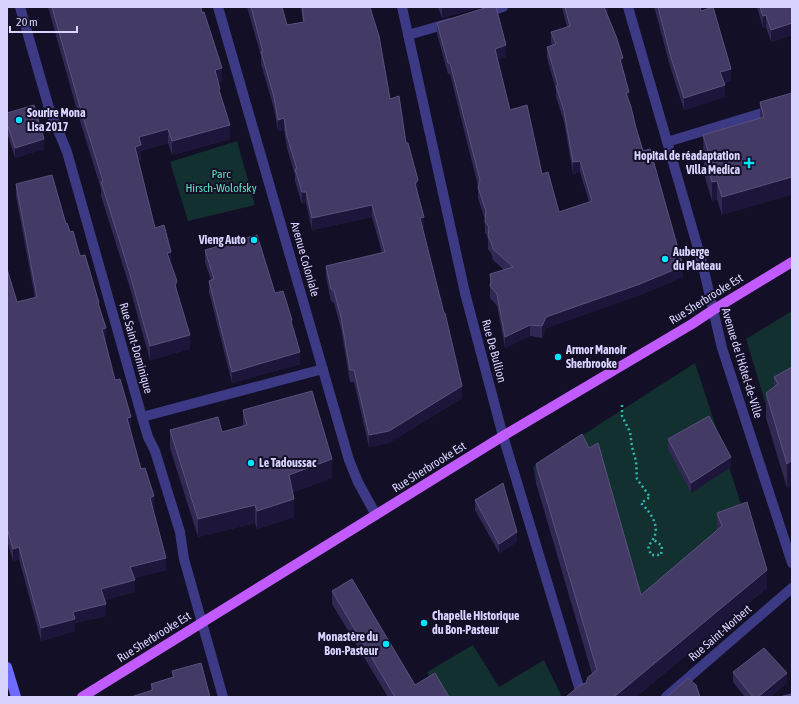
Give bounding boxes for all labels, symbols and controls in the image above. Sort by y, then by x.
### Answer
scale bar [10,8,77,34]
text: 20 m [16,15,38,29]
place label: Sourire Mona Lisa 2017 [27,106,86,134]
marker: Sourire Mona Lisa 2017 [14,115,24,125]
place label: Hopital de réadaptation Villa Medica [634,149,740,177]
marker: Hopital de réadaptation Villa Medica [743,157,755,169]
park label: Parc Hirsch-Wolofsky [185,167,257,195]
street label: Avenue Coloniale [288,220,322,298]
place label: Vieng Auto [198,233,246,247]
marker: Vieng Auto [249,235,259,245]
place label: Auberge du Plateau [672,245,721,273]
marker: Auberge du Plateau [660,254,670,264]
street label: Rue Sherbrooke Est [667,270,746,327]
street label: Rue Saint-Dominique [116,301,156,395]
street label: Avenue de l'Hôtel-de-Ville [719,306,765,420]
street label: Rue De Bullion [479,318,509,384]
place label: Armor Manoir Sherbrooke [565,343,627,371]
marker: Armor Manoir Sherbrooke [553,352,563,362]
street label: Rue Sherbrooke Est [390,438,469,495]
place label: Le Tadoussac [259,456,317,470]
marker: Le Tadoussac [246,458,256,468]
street label: Rue Saint-Norbert [686,602,755,664]
street label: Rue Sherbrooke Est [115,608,194,665]
place label: Chapelle Historique du Bon-Pasteur [432,609,520,637]
marker: Chapelle Historique du Bon-Pasteur [419,618,429,628]
place label: Monastère du Bon-Pasteur [318,630,378,658]
marker: Monastère du Bon-Pasteur [381,639,391,649]

